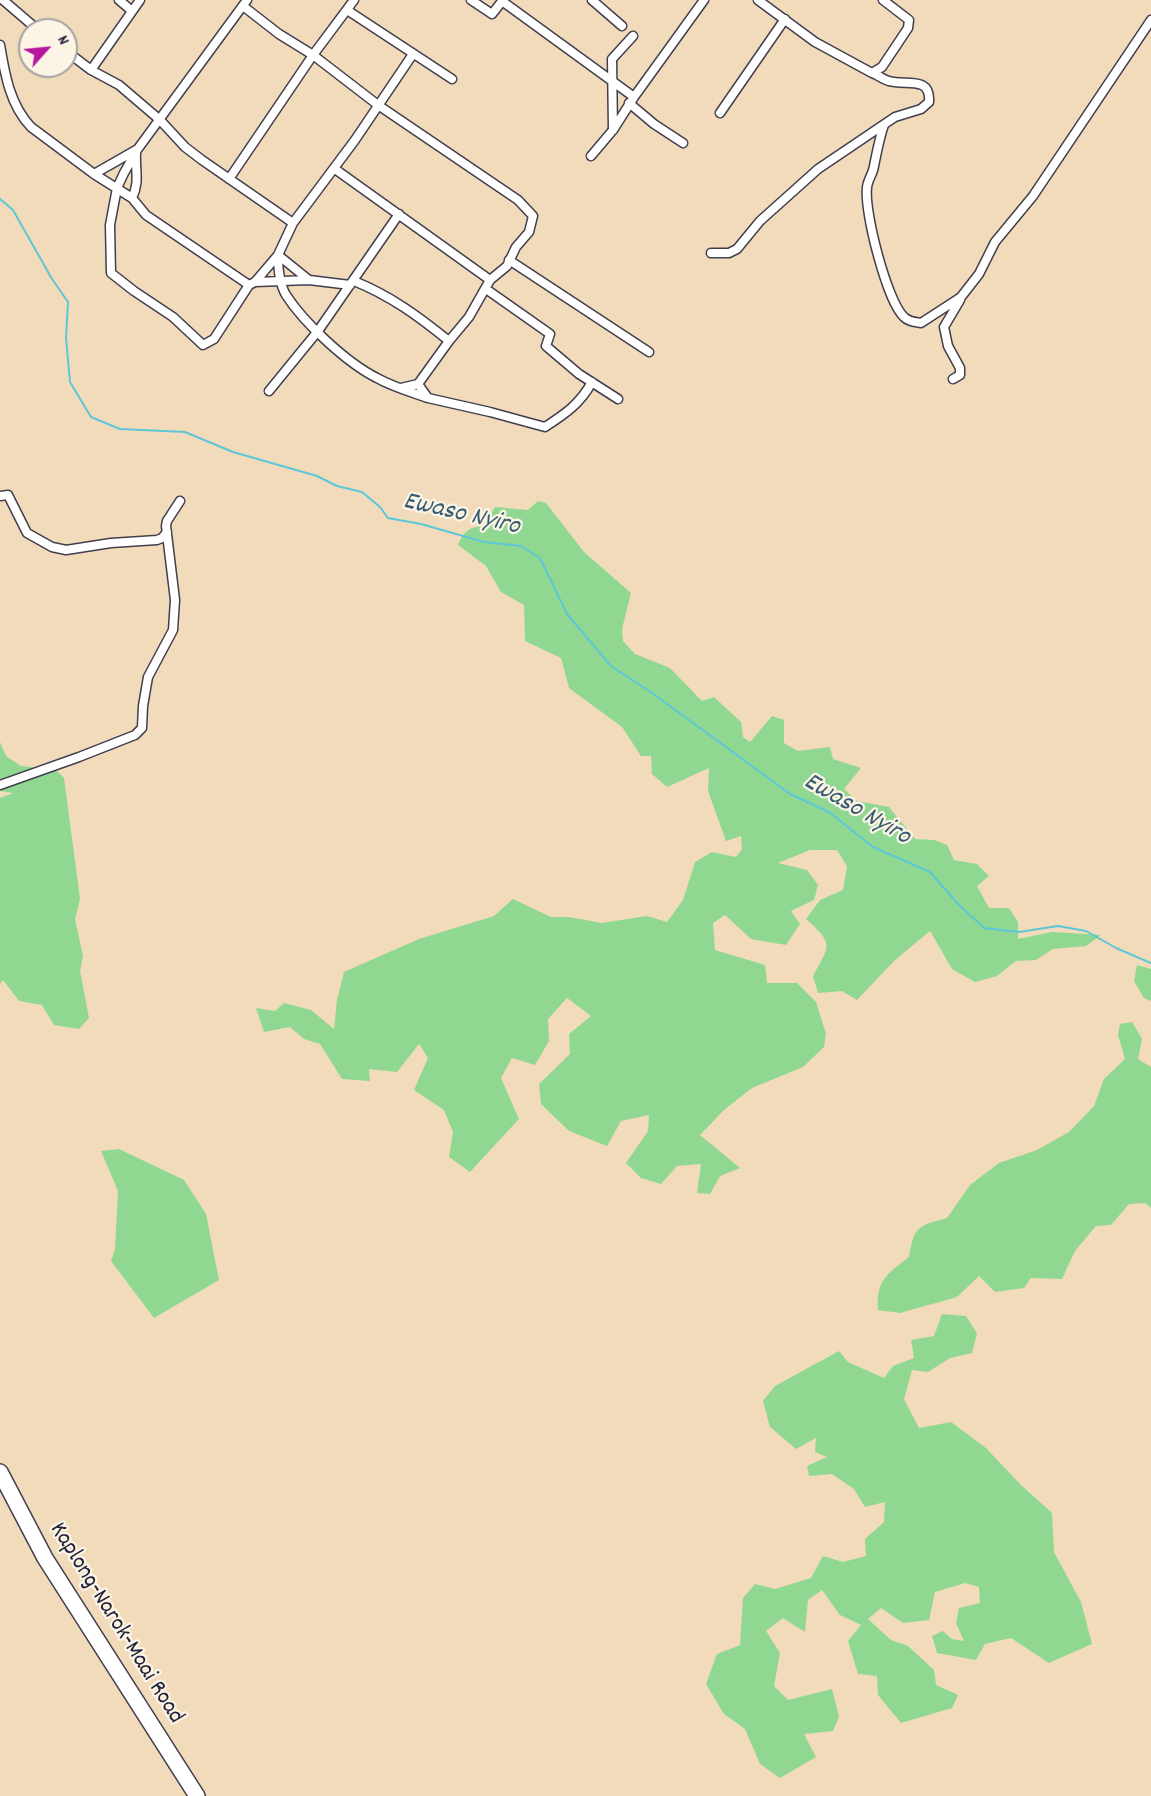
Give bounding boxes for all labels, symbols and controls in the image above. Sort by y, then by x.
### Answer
north arrow [18,18,78,78]
text: N [51,32,75,49]
water label: Ewaso Nyiro [400,487,522,545]
water label: Ewaso Nyiro [797,768,915,854]
street label: Kaplong-Narok-Maai Road [41,1518,189,1730]

